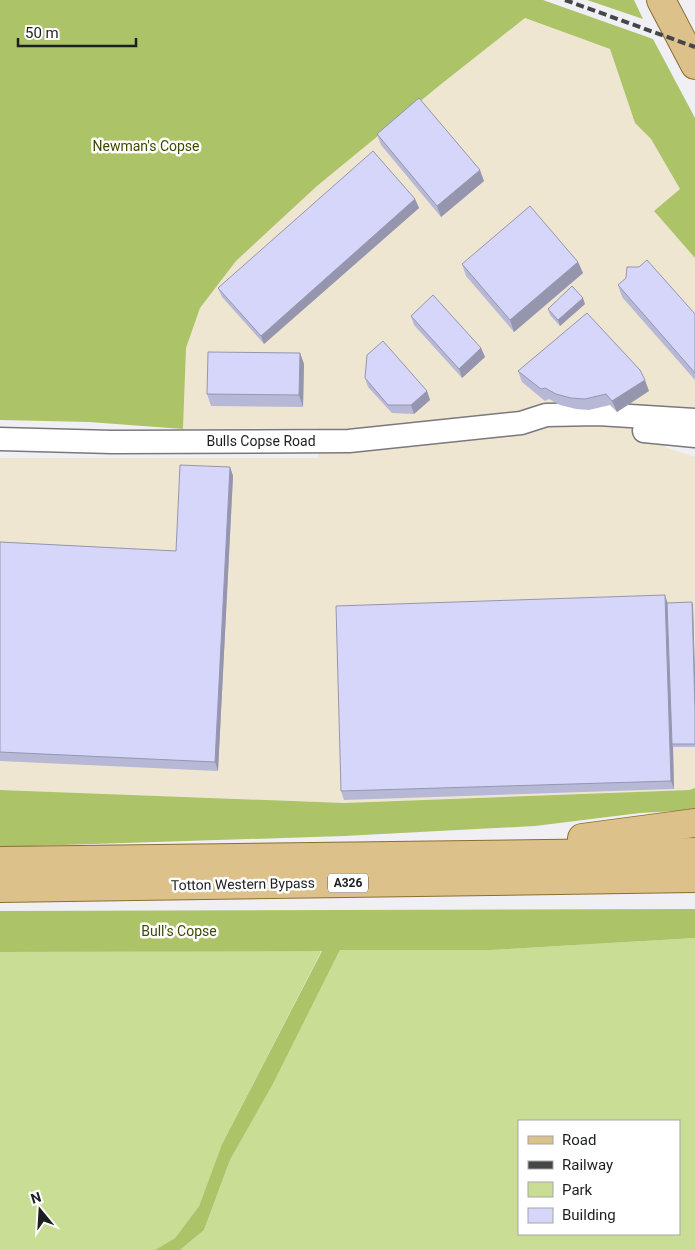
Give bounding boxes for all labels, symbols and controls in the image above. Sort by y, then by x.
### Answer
scale bar [18,15,135,47]
text: 50 m [25,24,59,42]
park label: Newman's Copse [92,138,200,154]
street label: Bulls Copse Road [206,433,316,449]
road number: A326 [328,874,368,892]
street label: Totton Western Bypass [171,875,315,893]
park label: Bull's Copse [141,923,217,939]
legend [518,1120,680,1235]
text: Road [562,1131,596,1149]
text: Railway [562,1156,613,1174]
text: Park [562,1181,593,1199]
north arrow [15,1185,65,1235]
text: N [29,1188,43,1207]
text: Building [562,1206,616,1224]

